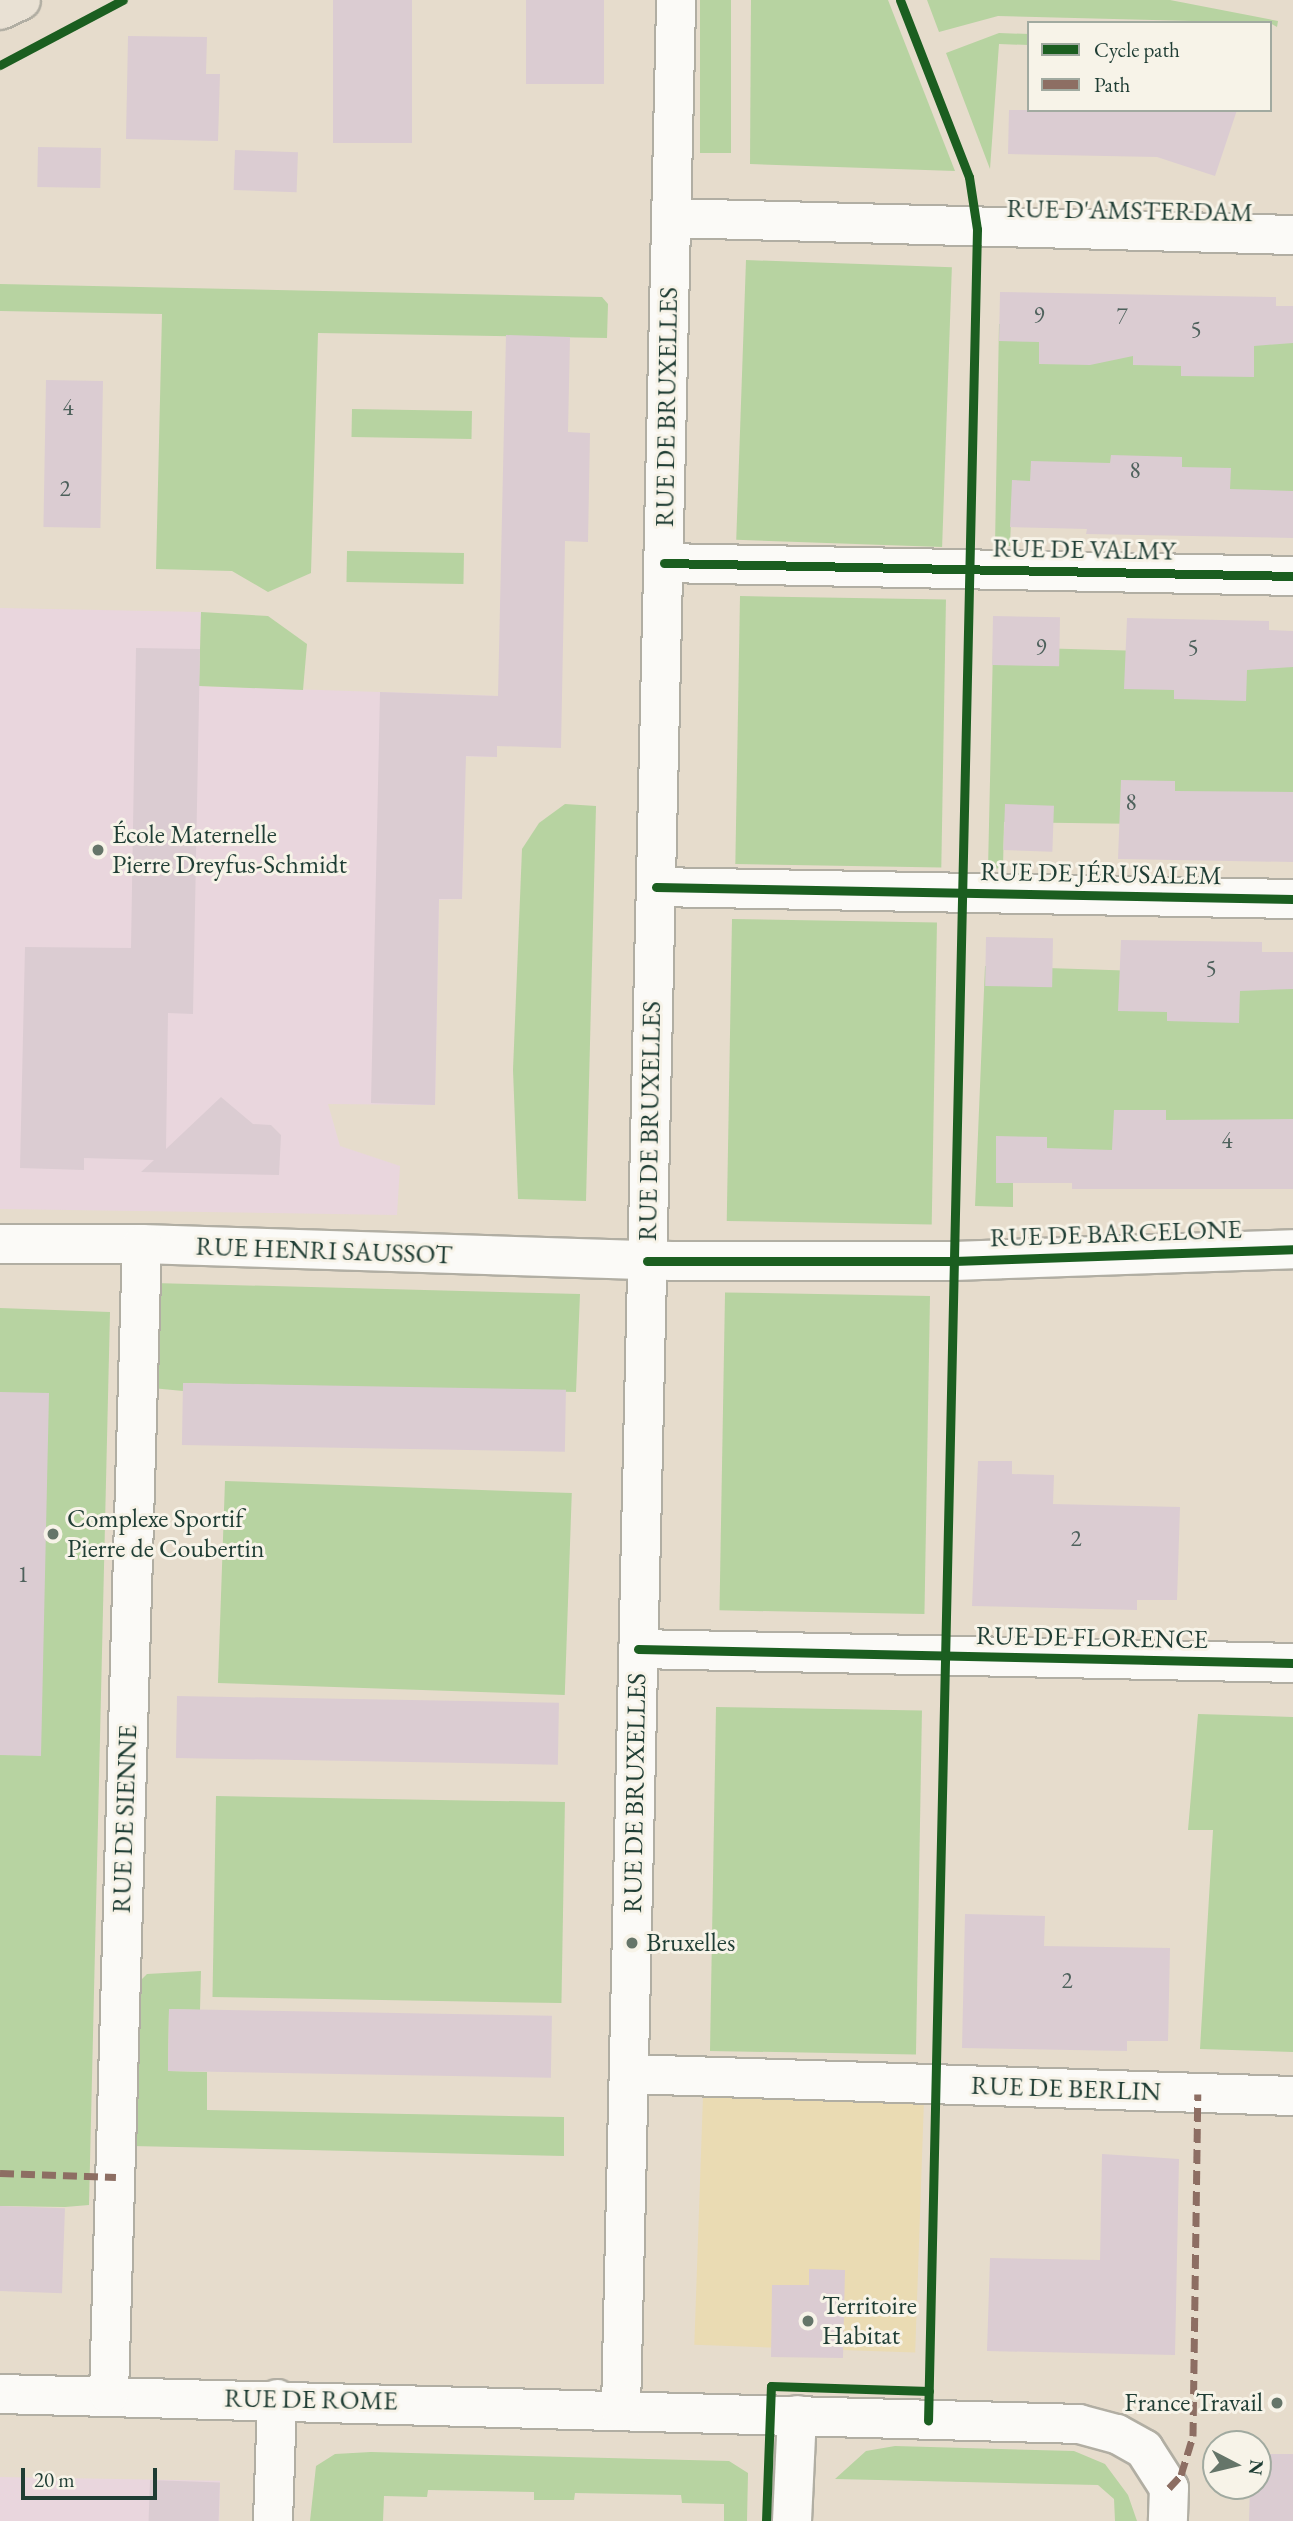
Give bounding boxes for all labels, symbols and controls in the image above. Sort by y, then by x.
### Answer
legend [1027,21,1272,112]
text: Cycle path [1094,36,1180,63]
text: Path [1094,71,1130,98]
street label: RUE D'AMSTERDAM [1006,193,1254,229]
street label: RUE DE BRUXELLES [649,287,685,527]
house number: 9 [1033,301,1045,329]
house number: 7 [1116,302,1128,330]
house number: 5 [1190,315,1202,343]
house number: 4 [62,393,74,421]
house number: 8 [1129,456,1141,484]
house number: 2 [59,474,71,502]
street label: RUE DE VALMY [992,533,1176,567]
house number: 9 [1035,633,1047,661]
house number: 5 [1187,633,1199,661]
house number: 8 [1125,788,1137,816]
place label: École Maternelle Pierre Dreyfus-Schmidt [112,819,347,880]
marker: École Maternelle Pierre Dreyfus-Schmidt [90,842,106,858]
street label: RUE DE JÉRUSALEM [980,856,1222,892]
house number: 5 [1205,954,1217,982]
street label: RUE DE BRUXELLES [632,1001,668,1241]
house number: 4 [1221,1126,1233,1154]
street label: RUE DE BARCELONE [989,1214,1243,1254]
street label: RUE HENRI SAUSSOT [195,1231,453,1271]
place label: Complexe Sportif Pierre de Coubertin [67,1503,265,1564]
house number: 2 [1070,1524,1082,1552]
marker: Complexe Sportif Pierre de Coubertin [45,1526,61,1542]
house number: 1 [17,1560,29,1588]
street label: RUE DE FLORENCE [976,1620,1208,1656]
street label: RUE DE BRUXELLES [617,1673,653,1913]
street label: RUE DE SIENNE [106,1724,144,1914]
place label: Bruxelles [646,1927,735,1959]
marker: Bruxelles [624,1935,640,1951]
house number: 2 [1061,1966,1073,1994]
street label: RUE DE BERLIN [970,2070,1162,2108]
place label: Territoire Habitat [822,2290,917,2352]
marker: Territoire Habitat [800,2313,816,2329]
street label: RUE DE ROME [224,2383,398,2417]
place label: France Travail [1124,2387,1263,2419]
marker: France Travail [1269,2395,1285,2411]
north arrow [1202,2430,1272,2500]
scale bar [24,2454,161,2498]
text: N [1243,2458,1270,2477]
text: 20 m [34,2466,75,2493]

